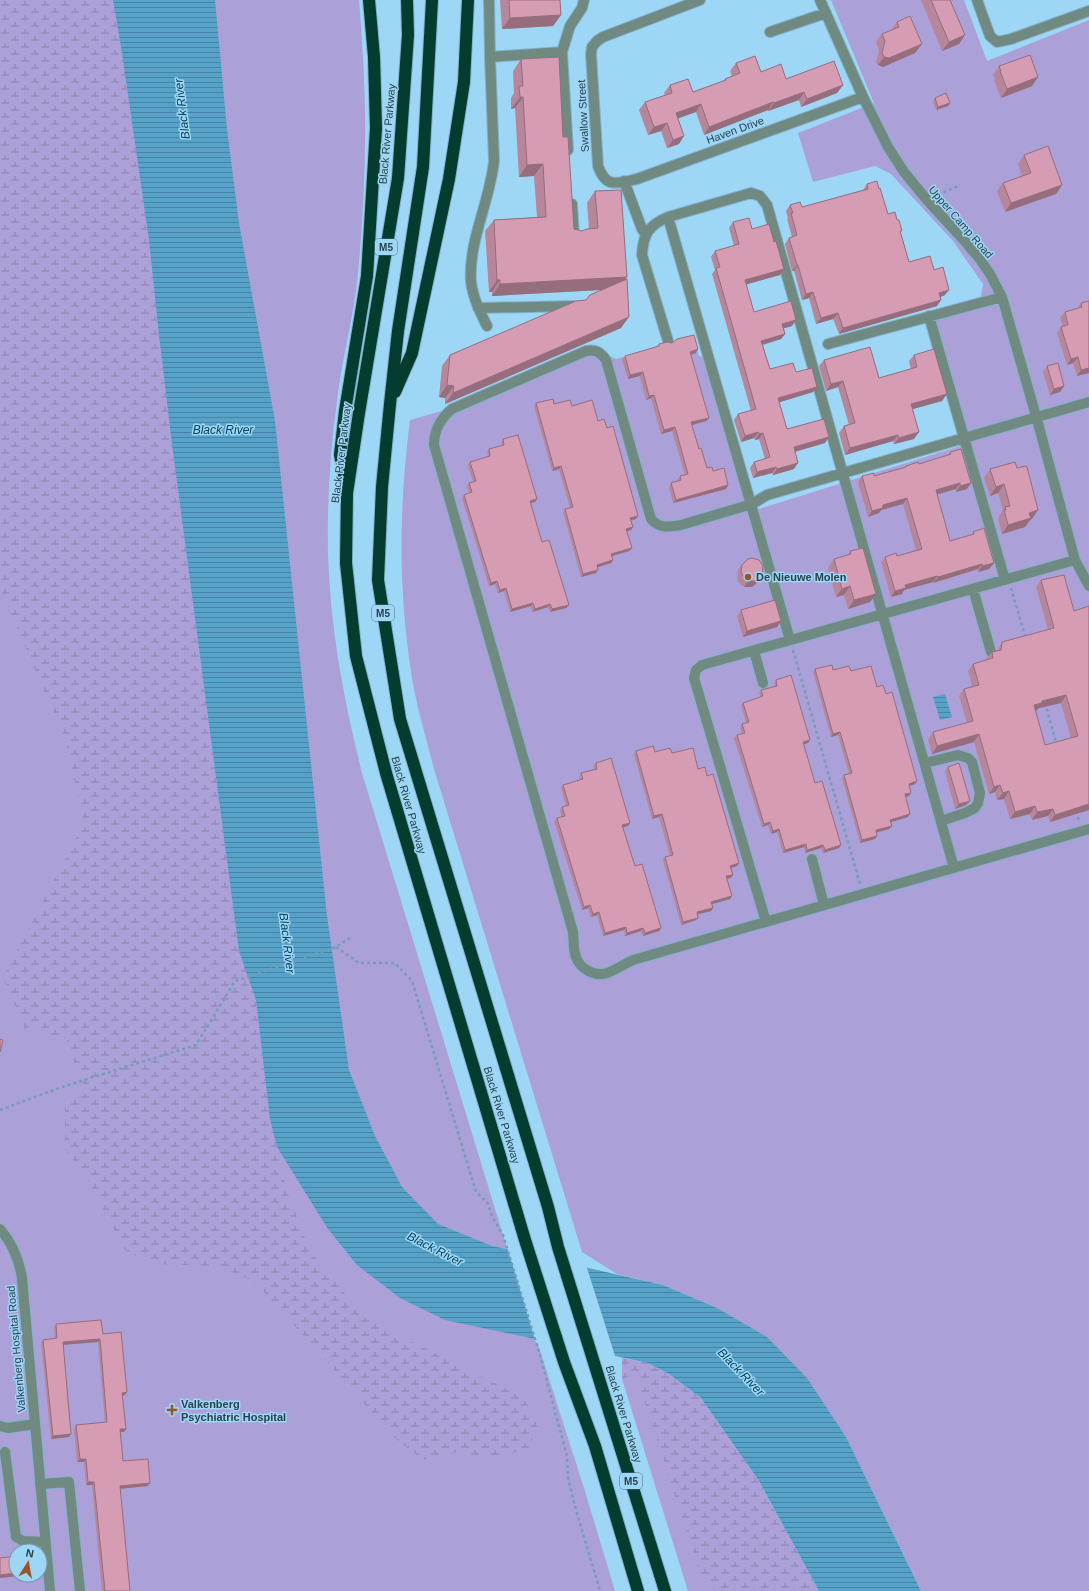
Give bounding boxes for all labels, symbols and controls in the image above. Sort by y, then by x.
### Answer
water label: Black River [171,77,193,140]
street label: Swallow Street [575,79,591,153]
street label: Black River Parkway [377,83,397,185]
street label: Haven Drive [705,114,765,146]
street label: Upper Camp Road [926,183,996,261]
road number: M5 [375,239,397,255]
street label: Black River Parkway [329,402,353,504]
water label: Black River [193,423,254,437]
place label: De Nieuwe Molen [756,571,847,583]
marker: De Nieuwe Molen [743,572,753,582]
road number: M5 [372,605,394,621]
street label: Black River Parkway [389,755,429,856]
water label: Black River [276,912,298,975]
street label: Black River Parkway [482,1065,523,1165]
water label: Black River [405,1229,466,1269]
street label: Valkenberg Hospital Road [4,1285,28,1413]
water label: Black River [715,1345,768,1399]
street label: Black River Parkway [604,1364,645,1464]
place label: Valkenberg Psychiatric Hospital [181,1398,286,1423]
marker: Valkenberg Psychiatric Hospital [166,1404,178,1416]
road number: M5 [620,1473,642,1489]
north arrow [8,1543,48,1583]
text: N [25,1547,35,1560]

